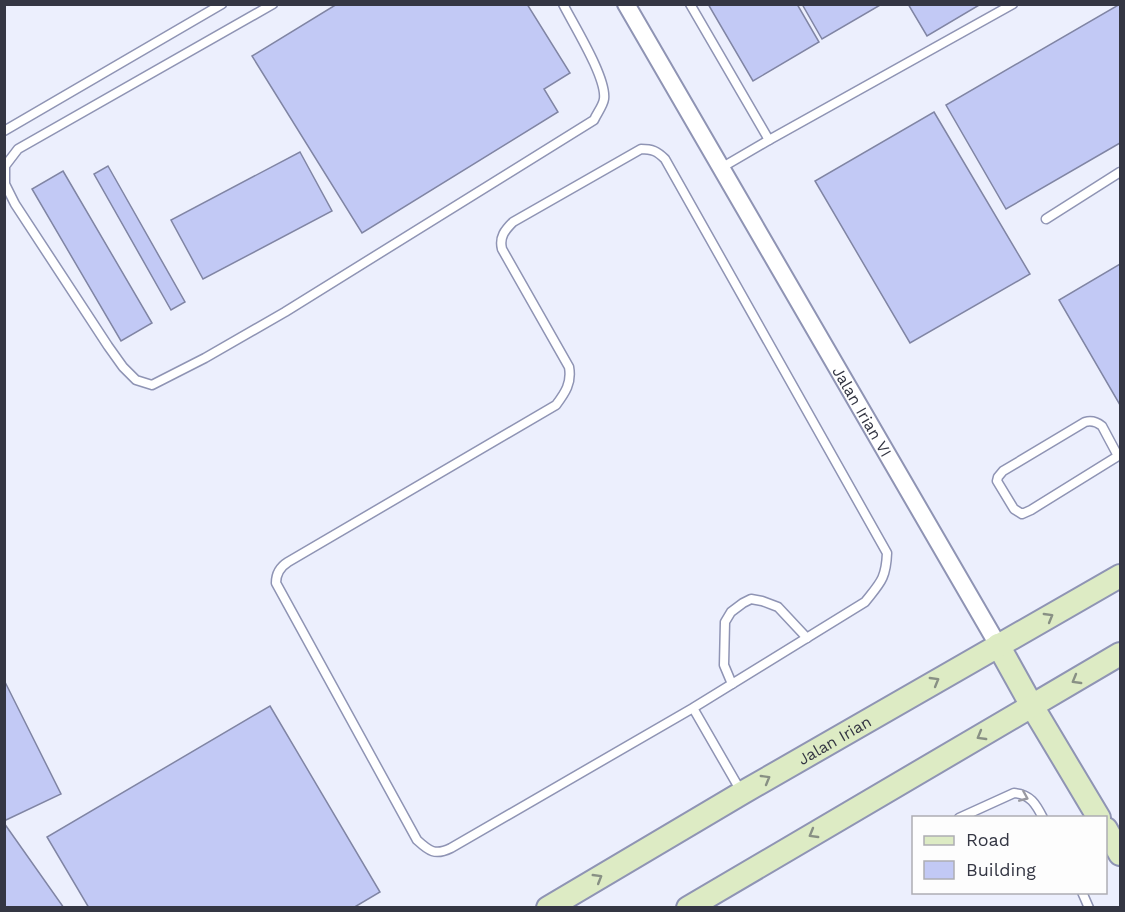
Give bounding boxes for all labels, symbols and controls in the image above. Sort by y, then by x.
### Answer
street label: Jalan Irian VI [829,363,896,460]
one-way arrow [1043,612,1053,624]
one-way arrow [1072,673,1082,685]
one-way arrow [929,677,940,689]
street label: Jalan Irian [794,711,874,769]
one-way arrow [977,729,987,740]
one-way arrow [760,774,771,786]
one-way arrow [1018,790,1029,802]
legend [912,816,1107,894]
one-way arrow [809,827,819,839]
text: Road [966,829,1010,850]
text: Building [966,859,1036,880]
one-way arrow [592,873,603,885]

